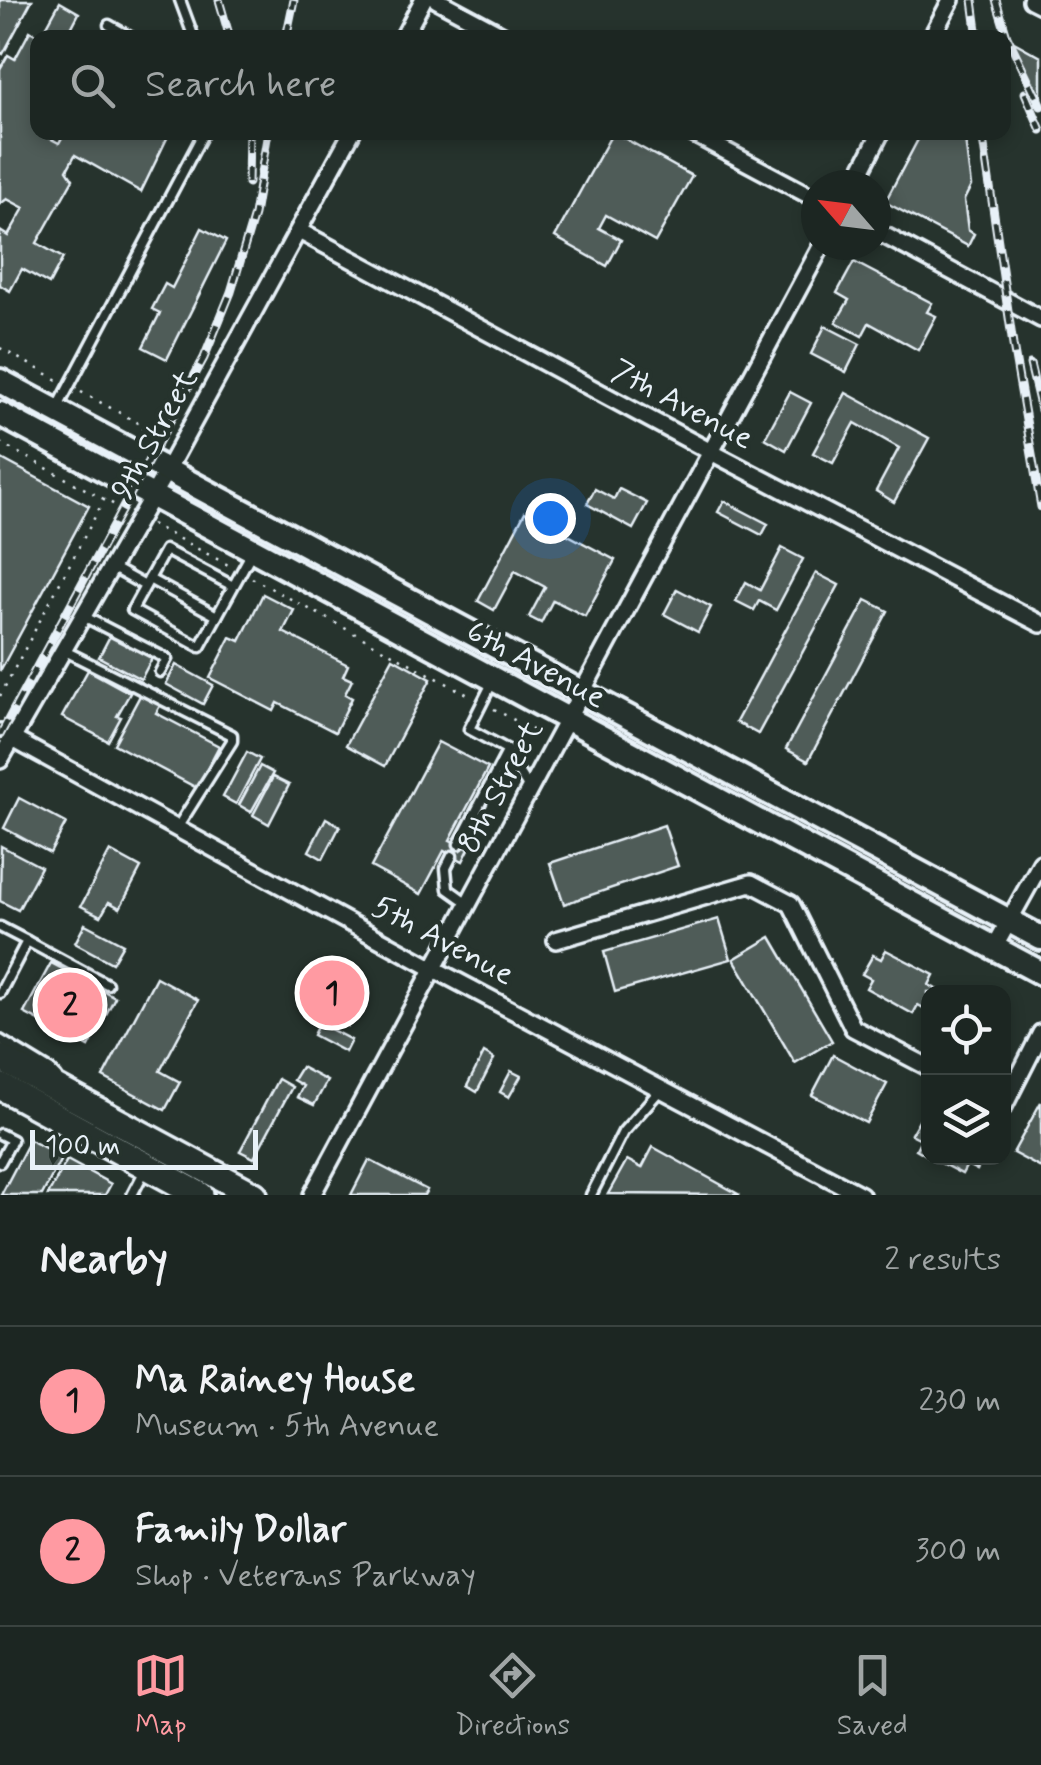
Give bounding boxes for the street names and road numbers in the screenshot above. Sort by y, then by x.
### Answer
street label: 7th Avenue [604,350,760,460]
street label: 9th Street [102,362,208,508]
street label: 6th Avenue [459,611,613,719]
street label: 8th Street [448,713,554,861]
street label: 5th Avenue [365,886,521,996]

